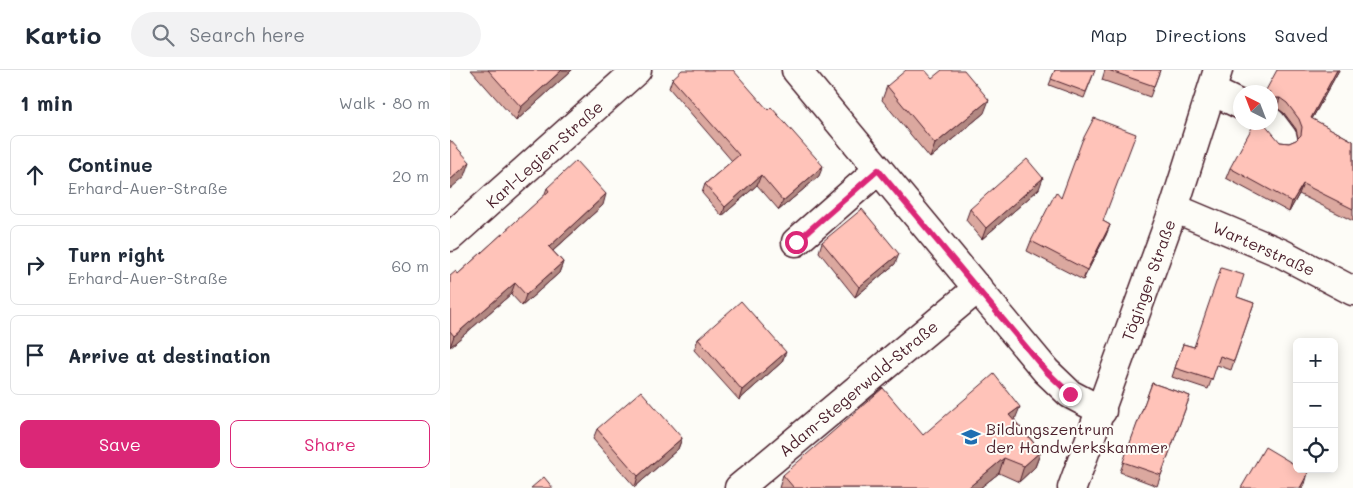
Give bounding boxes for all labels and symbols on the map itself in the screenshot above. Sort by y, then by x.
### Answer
north arrow [1233,85,1278,130]
street label: Karl-Legien-Straße [481,96,607,212]
street label: Töginger Straße [1116,216,1180,344]
street label: Warterstraße [1210,216,1318,280]
route start [785,231,808,254]
street label: Adam-Stegerwald-Straße [774,315,942,461]
route end [1059,383,1082,406]
place label: Bildungszentrum der Handwerkskammer [986,418,1168,457]
school or university icon: Bildungszentrum der Handwerkskammer [960,426,982,448]

